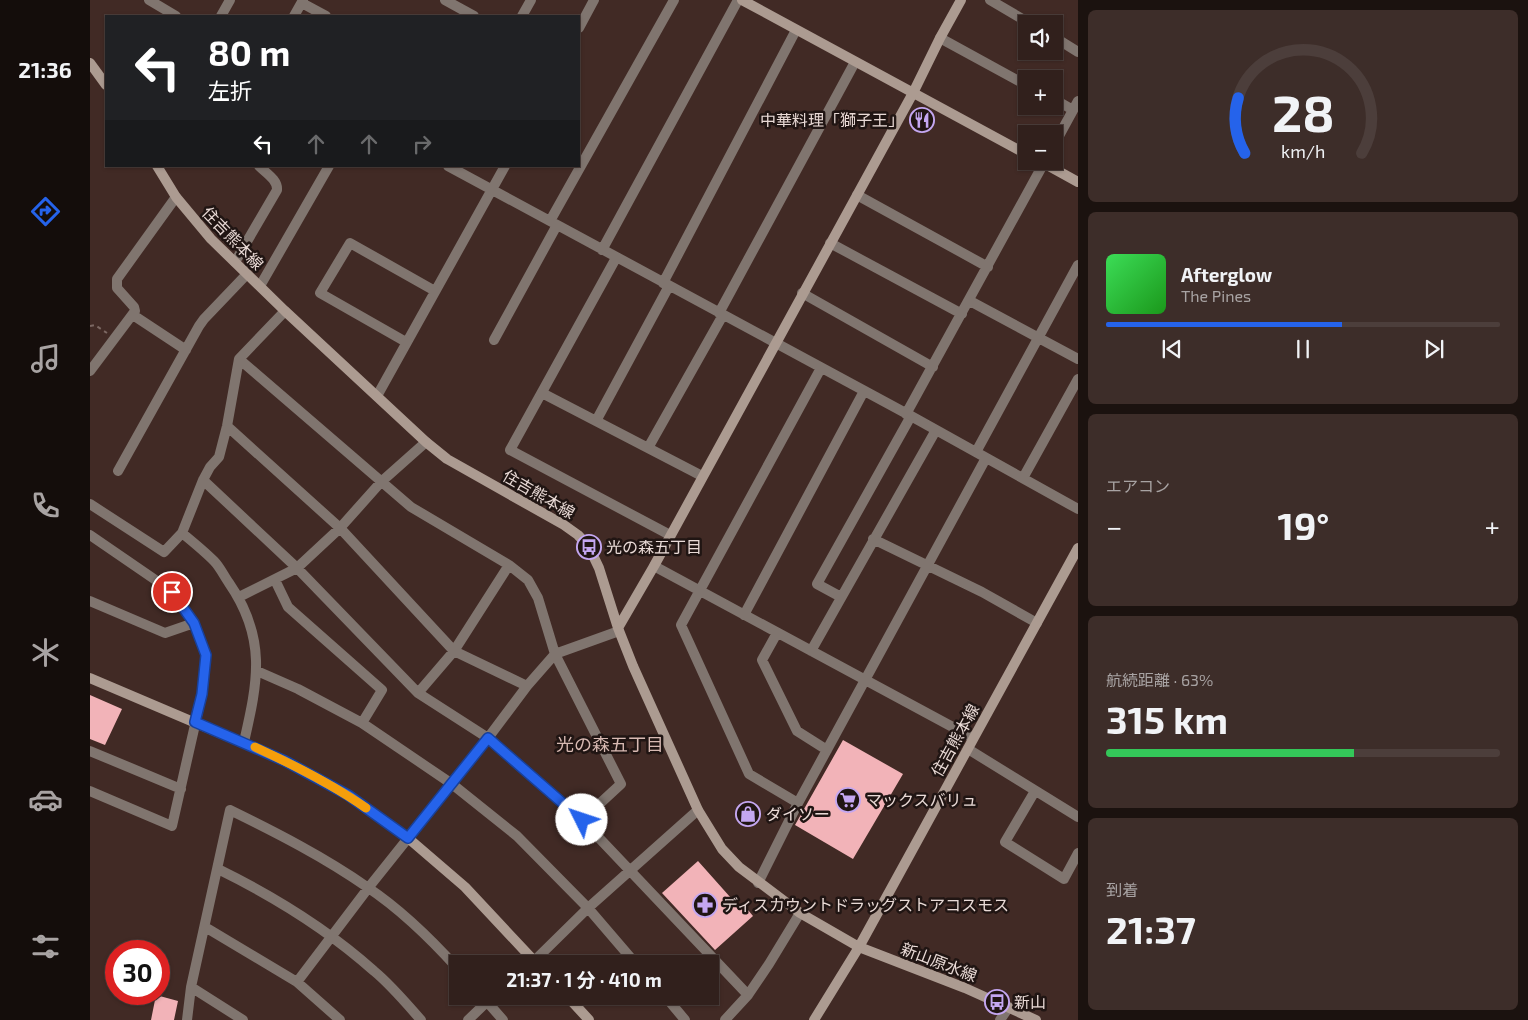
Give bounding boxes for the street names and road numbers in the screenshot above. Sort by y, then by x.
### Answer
street label: 住吉熊本線 [199,202,268,273]
street label: 住吉熊本線 [500,465,579,522]
street label: 住吉熊本線 [927,700,982,779]
street label: 新山原水線 [898,938,980,985]

